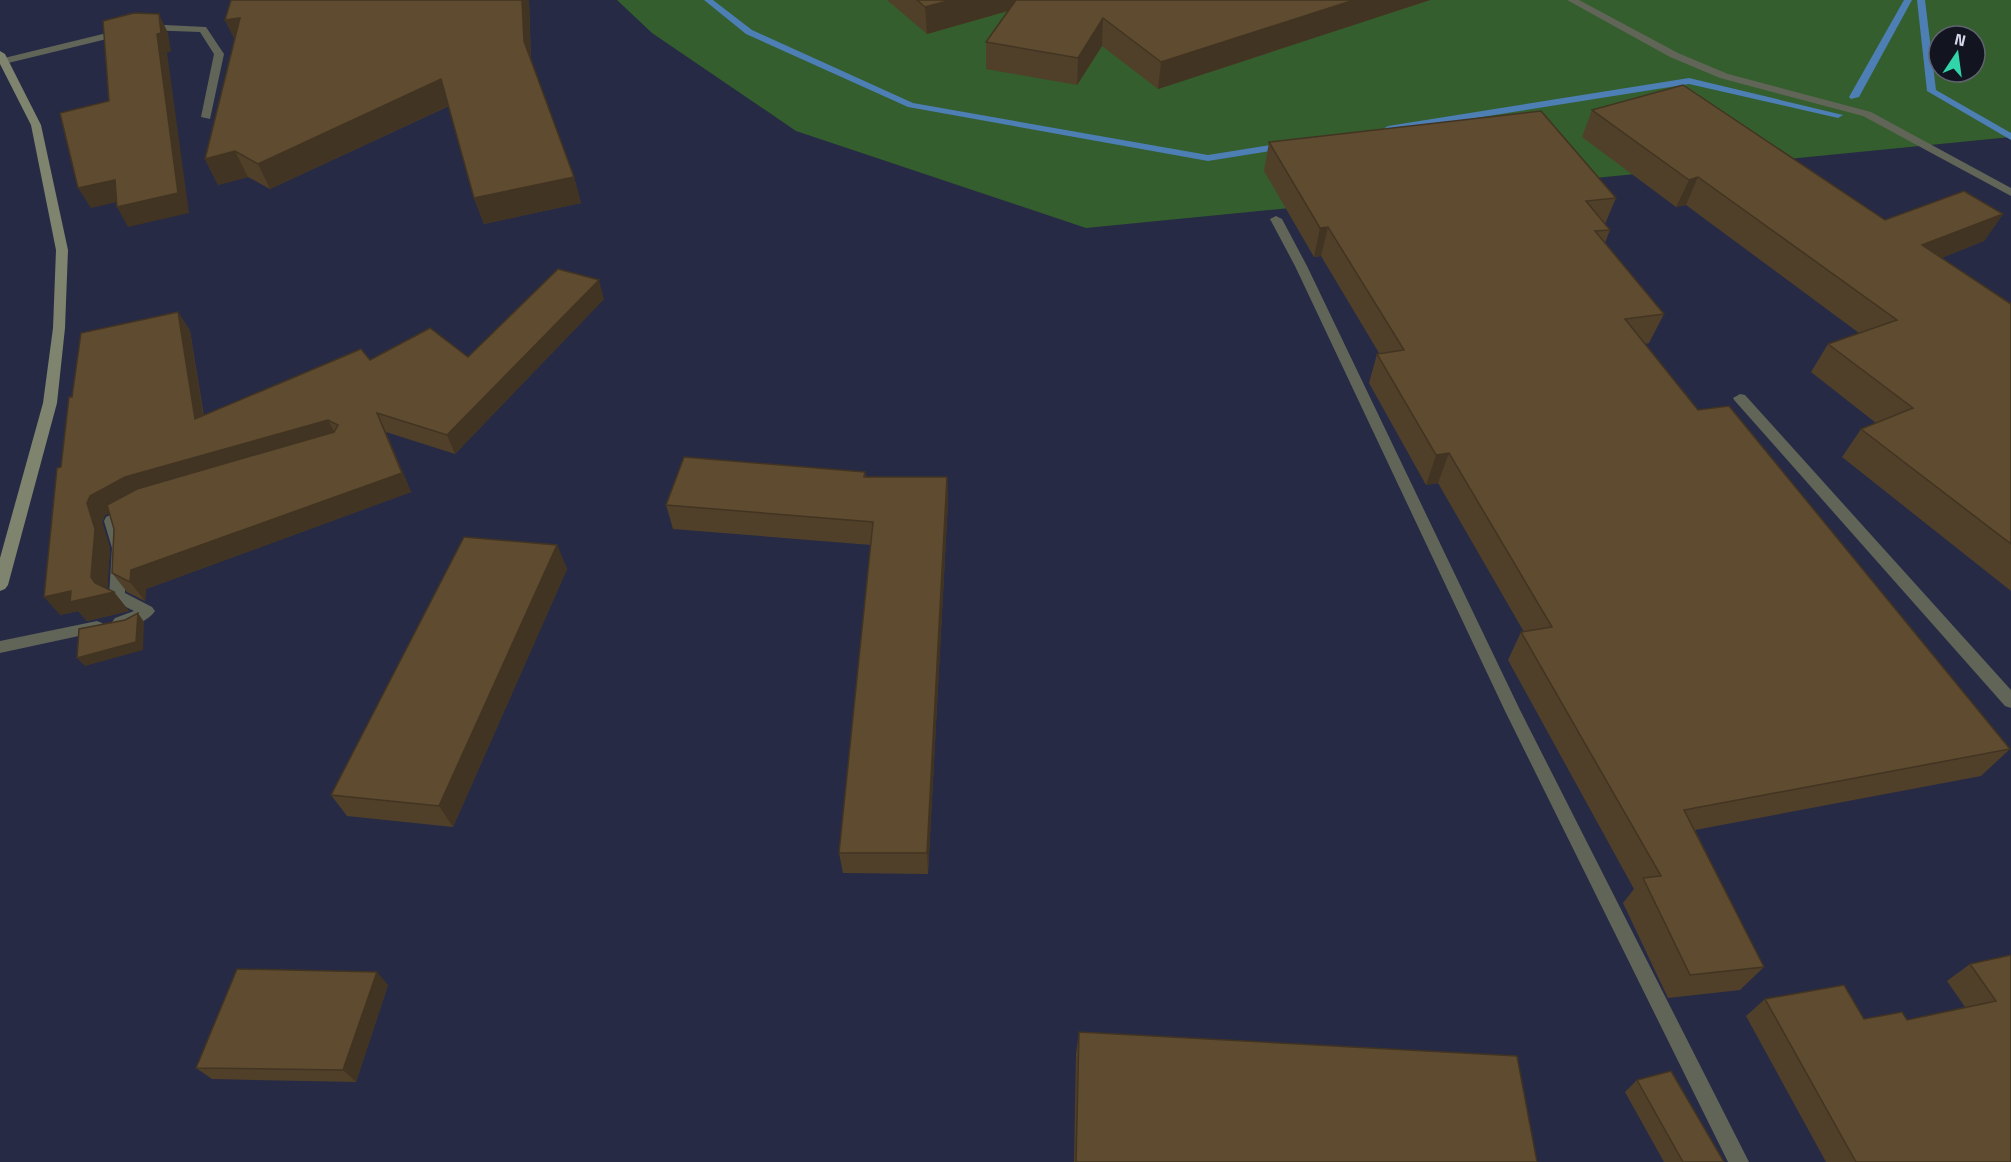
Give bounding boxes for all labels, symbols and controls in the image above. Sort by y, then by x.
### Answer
north arrow [1927,24,1987,84]
text: N [1952,26,1968,52]

